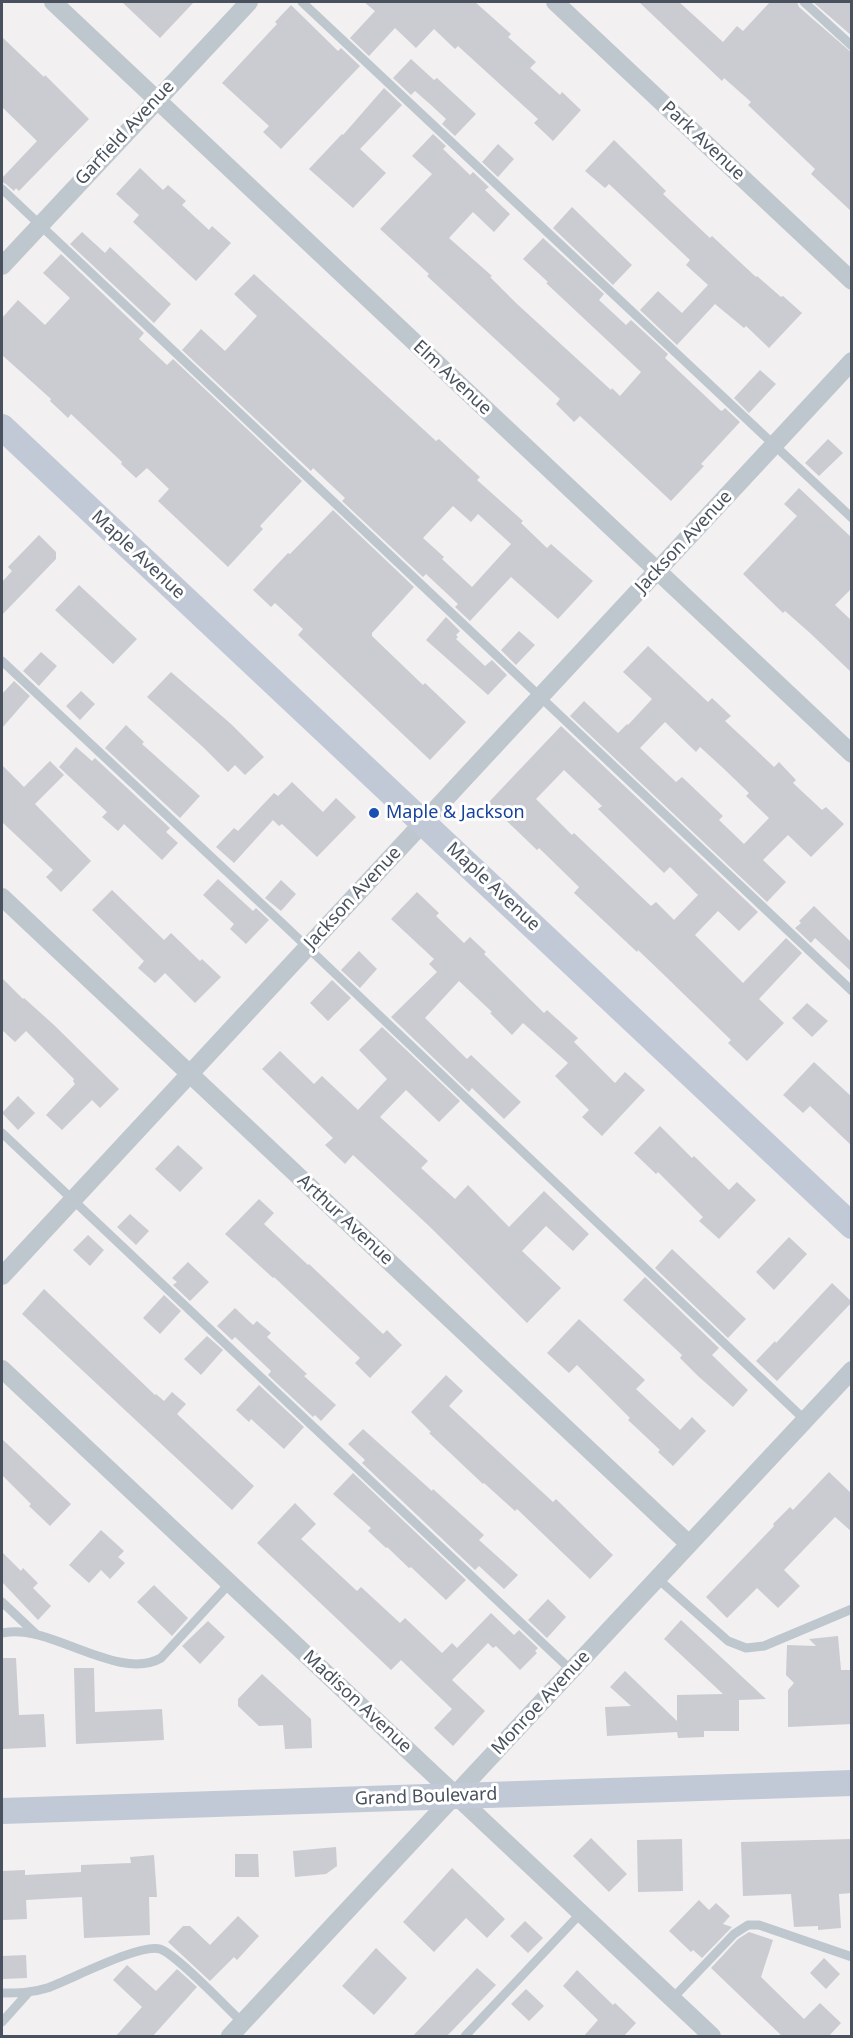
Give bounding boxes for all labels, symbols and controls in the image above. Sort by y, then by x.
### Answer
street label: Garfield Avenue [71,76,179,190]
street label: Park Avenue [657,97,749,185]
street label: Elm Avenue [408,336,496,420]
street label: Jackson Avenue [631,486,737,598]
street label: Maple Avenue [87,506,189,604]
place label: Maple & Jackson [386,802,525,824]
marker: Maple & Jackson [367,806,381,820]
street label: Maple Avenue [442,838,544,936]
street label: Jackson Avenue [300,842,406,954]
street label: Arthur Avenue [293,1170,397,1270]
street label: Madison Avenue [298,1646,416,1758]
street label: Monroe Avenue [487,1647,595,1759]
street label: Grand Boulevard [354,1784,498,1810]

